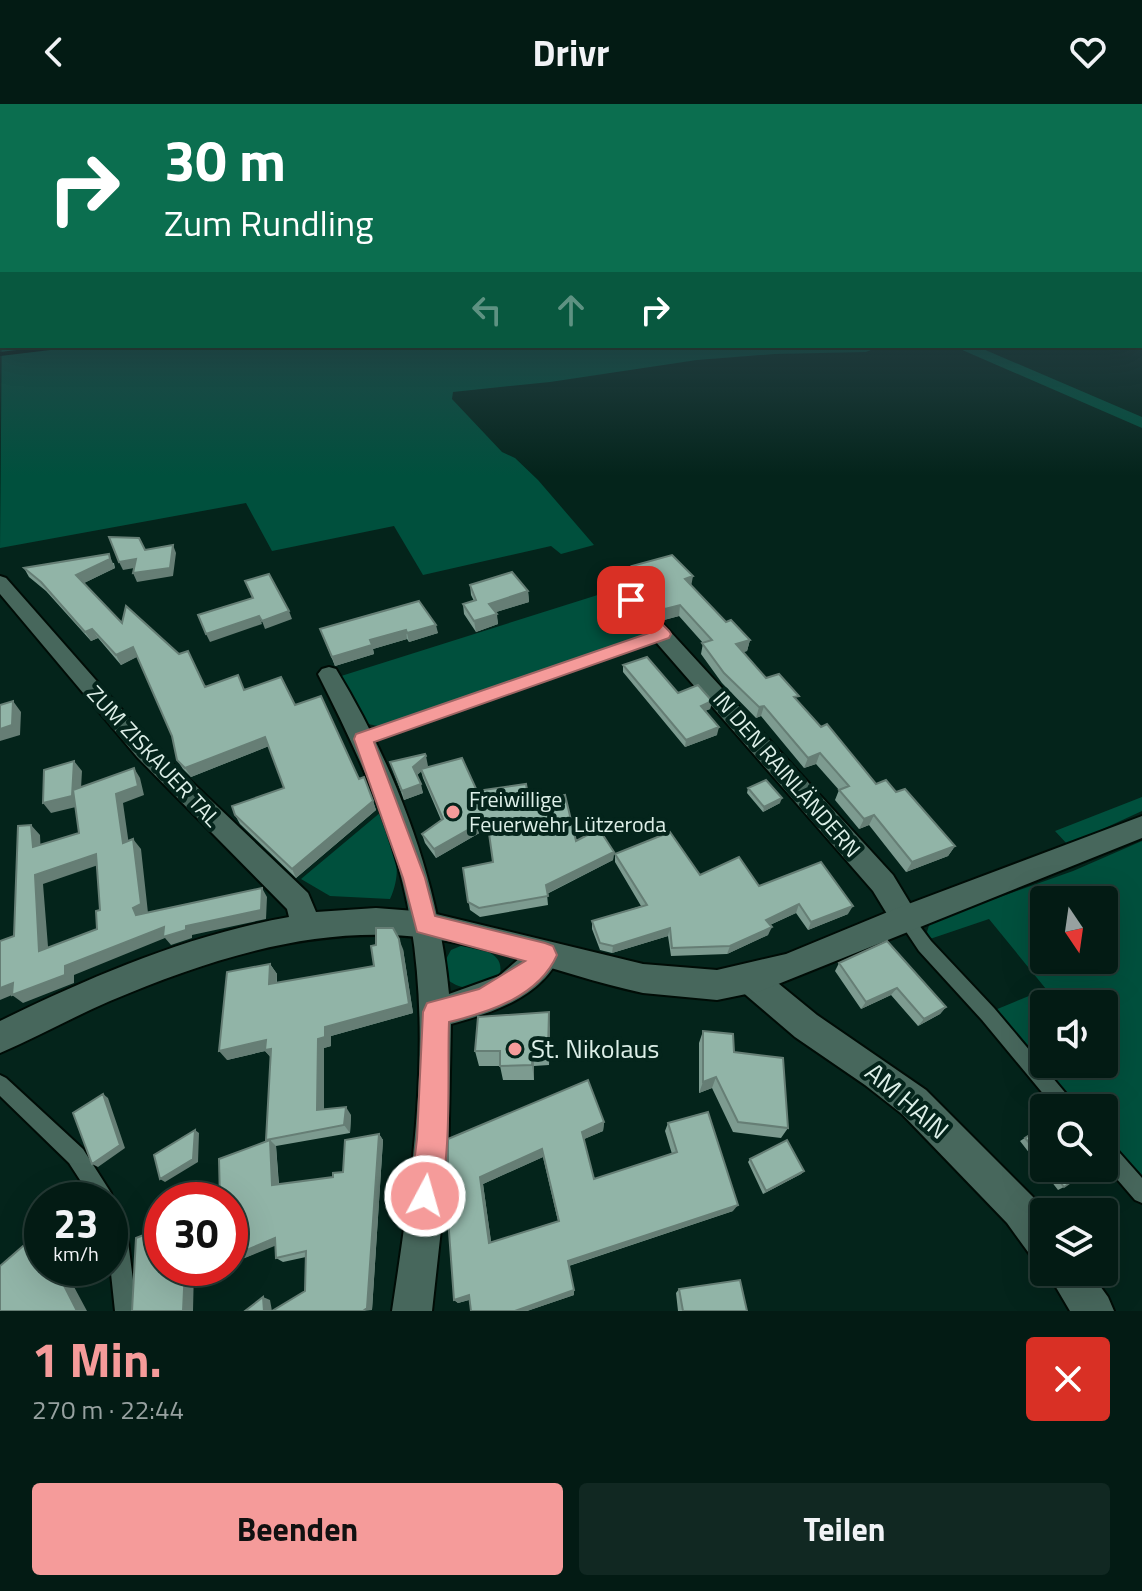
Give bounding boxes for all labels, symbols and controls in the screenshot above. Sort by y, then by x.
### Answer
text: Drivr [533,25,609,80]
icon: back [32,30,76,74]
icon: heart [1066,30,1110,74]
text: 30 m [164,118,286,203]
icon: right [32,136,136,240]
text: Zum Rundling [164,195,374,250]
icon: left [465,288,509,332]
icon: ahead [549,288,593,332]
icon: right [633,288,677,332]
pin [597,566,665,634]
icon: arrive [609,578,653,622]
street label: ZUM ZISKAUER TAL [79,678,229,835]
street label: IN DEN RAINLÄNDERN [705,683,869,865]
place label: Freiwillige Feuerwehr Lützeroda [469,782,666,841]
marker: Freiwillige Feuerwehr Lützeroda [444,803,462,821]
north arrow [1030,886,1118,974]
map controls [1030,886,1118,1286]
button: sound [1030,990,1118,1078]
place label: St. Nikolaus [531,1029,659,1068]
marker: St. Nikolaus [506,1040,524,1058]
street label: AM HAIN [857,1053,958,1148]
button: search [1030,1094,1118,1182]
position arrow [383,1154,467,1238]
speed limit sign: 30 [144,1182,248,1286]
text: 23 [54,1193,98,1254]
button: layers [1030,1198,1118,1286]
text: km/h [53,1238,99,1269]
text: 1 Min. [32,1323,162,1396]
button: close [1026,1337,1110,1421]
text: 270 m · 22:44 [32,1390,184,1429]
button: Beenden [32,1483,563,1575]
button: Teilen [579,1483,1110,1575]

